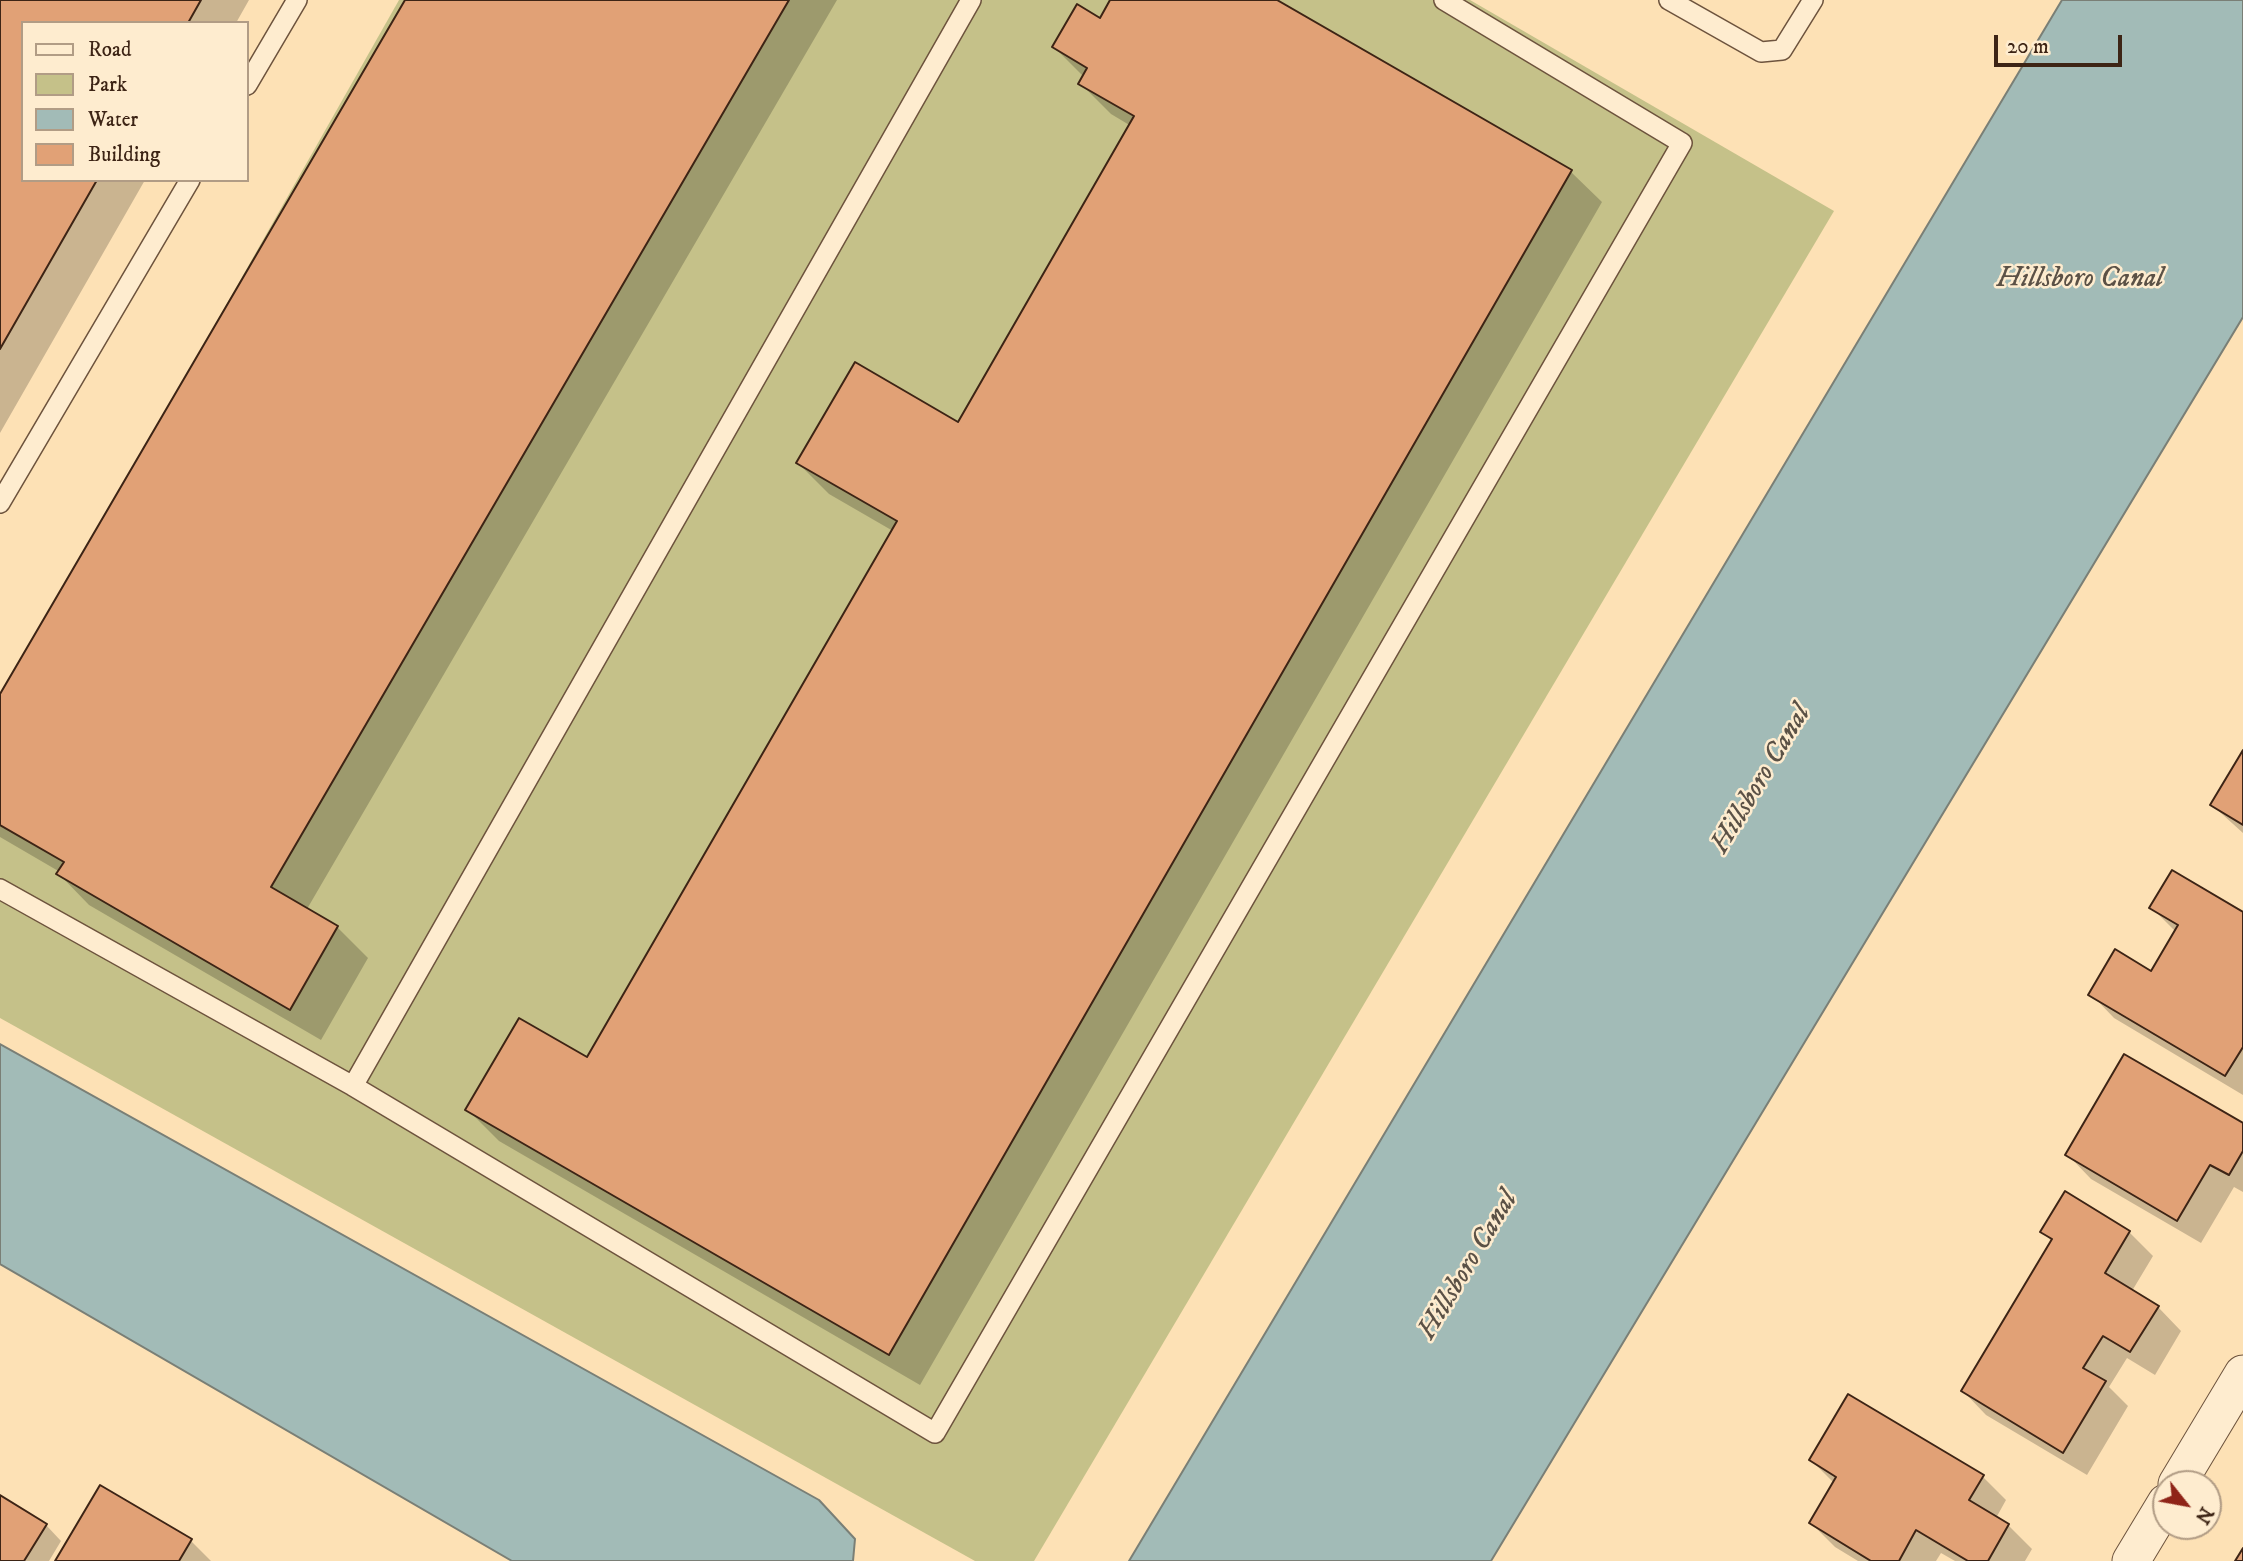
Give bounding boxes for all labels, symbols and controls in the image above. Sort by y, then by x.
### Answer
legend [21,21,248,182]
scale bar [1998,21,2126,65]
text: 20 m [2007,34,2049,60]
text: Road [88,37,132,63]
text: Park [88,72,127,98]
text: Water [88,107,138,133]
text: Building [88,142,160,168]
water label: Hillsboro Canal [1996,263,2164,297]
water label: Hillsboro Canal [1705,700,1819,860]
water label: Hillsboro Canal [1412,1186,1526,1346]
north arrow [2152,1470,2222,1540]
text: N [2190,1502,2218,1528]

